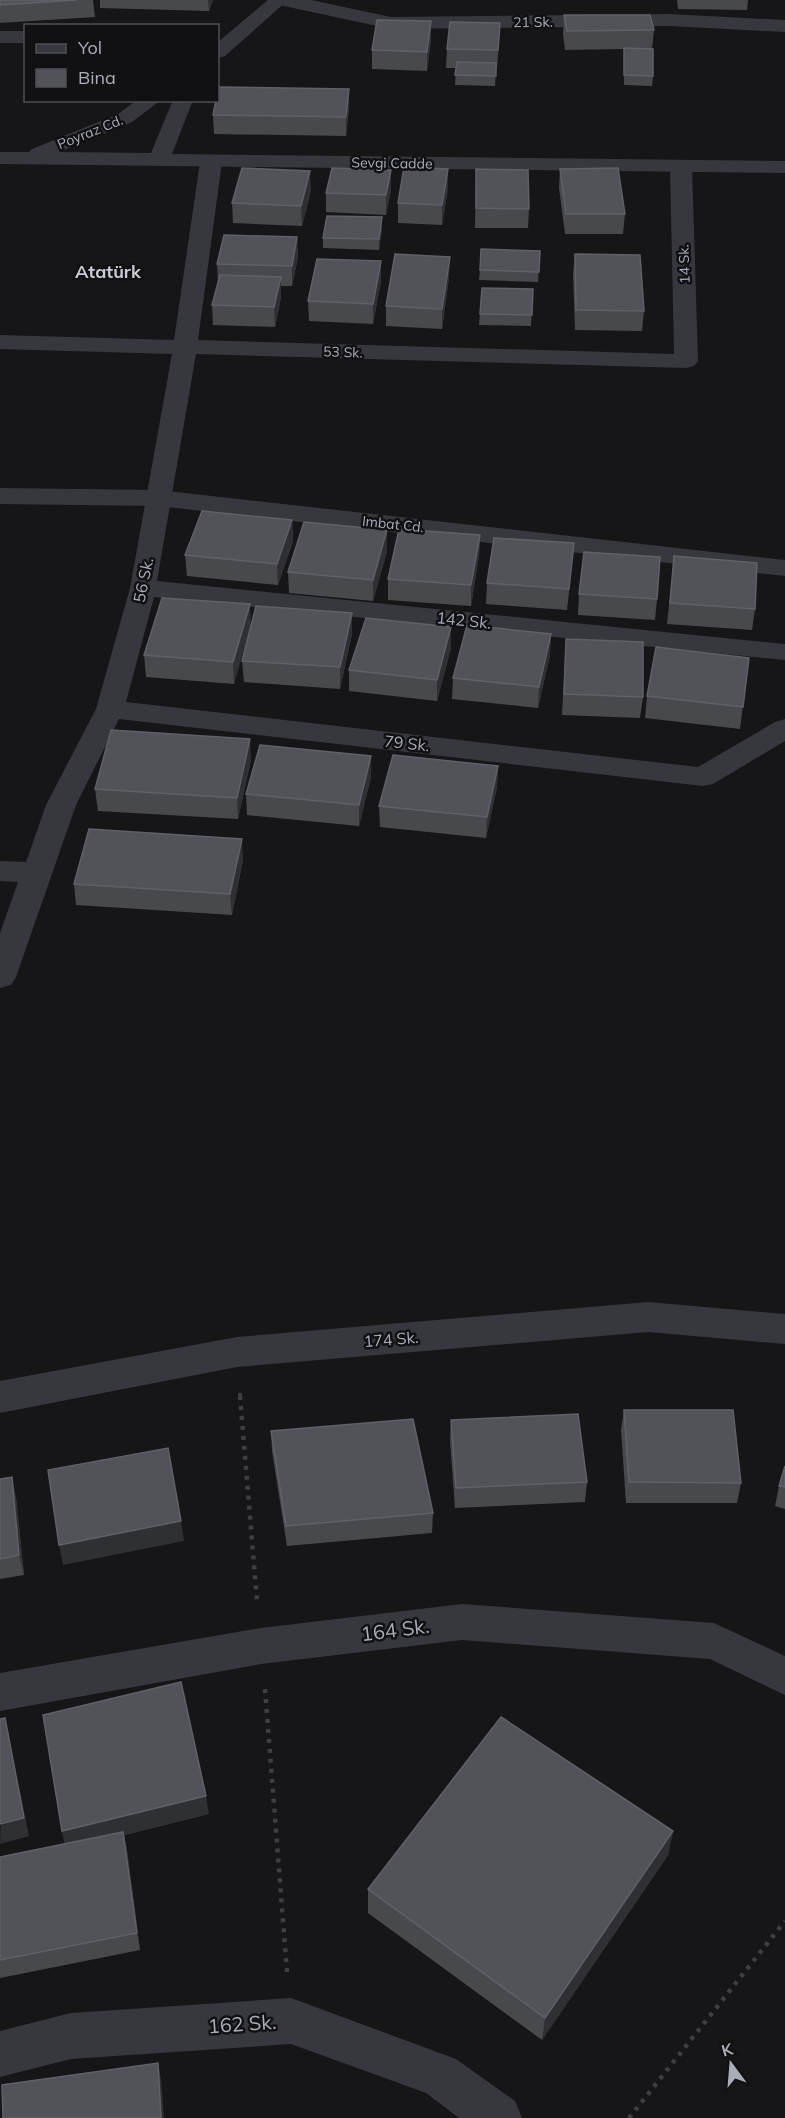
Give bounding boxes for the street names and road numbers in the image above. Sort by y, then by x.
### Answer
street label: 21 Sk. [513,13,553,31]
street label: Poyraz Cd. [55,111,125,153]
street label: Sevgi Cadde [351,153,433,173]
street label: 14 Sk. [674,244,694,284]
street label: 53 Sk. [323,342,363,362]
street label: Imbat Cd. [361,512,425,536]
street label: 56 Sk. [128,556,158,604]
street label: 142 Sk. [436,607,492,633]
street label: 79 Sk. [383,731,431,755]
street label: 174 Sk. [363,1327,419,1351]
street label: 164 Sk. [359,1613,431,1646]
street label: 162 Sk. [207,2009,277,2038]

